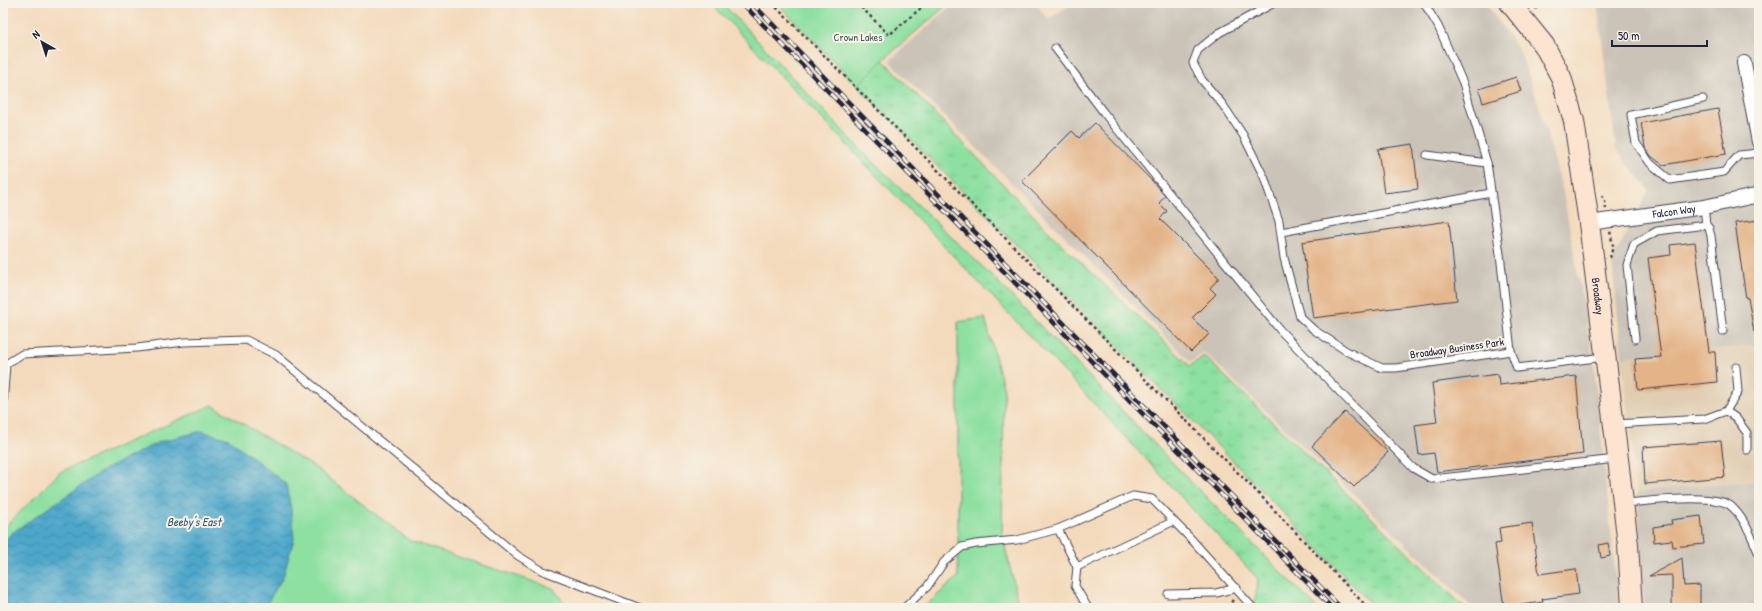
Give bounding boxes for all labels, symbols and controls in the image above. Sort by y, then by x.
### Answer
north arrow [22,22,62,62]
scale bar [1612,22,1707,48]
text: N [29,27,42,42]
text: 50 m [1618,27,1639,44]
park label: Crown Lakes [834,30,882,44]
street label: Falcon Way [1651,201,1697,221]
street label: Broadway [1589,277,1607,316]
street label: Broadway Business Park [1409,334,1505,362]
water label: Beeby's East [167,513,223,530]

